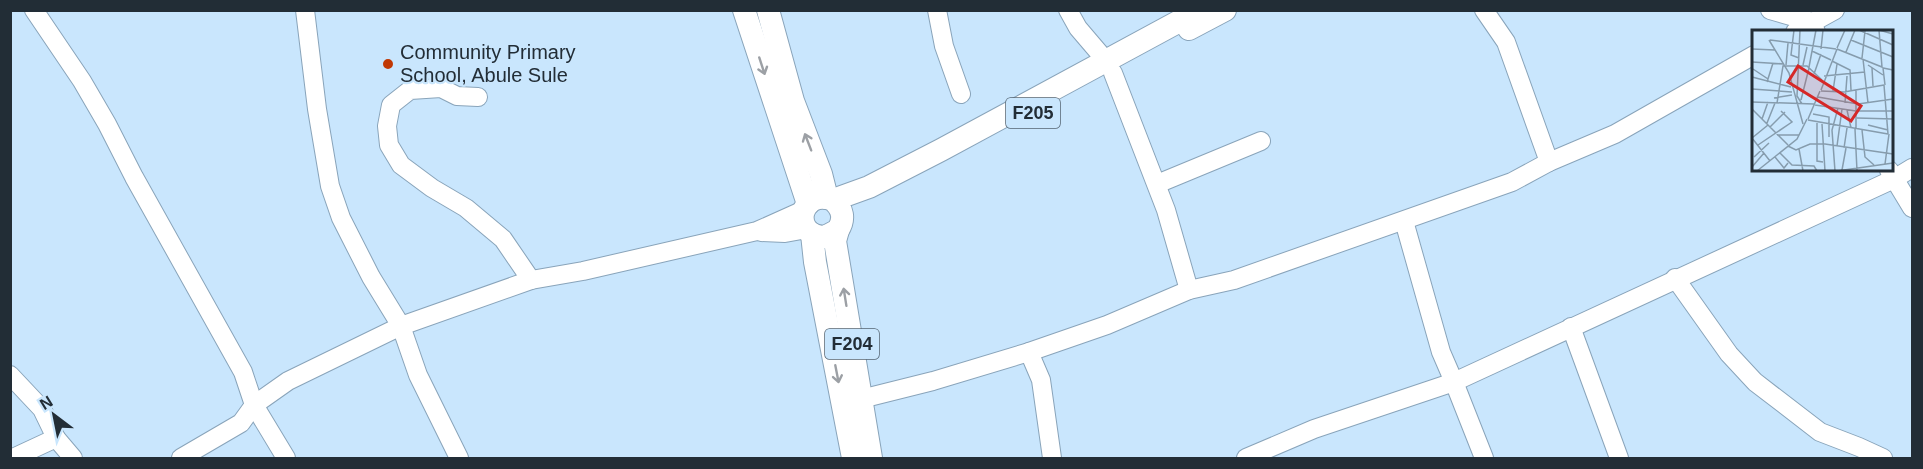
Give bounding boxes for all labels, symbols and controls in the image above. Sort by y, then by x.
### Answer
inset map [1752,30,1893,171]
place label: Community Primary School, Abule Sule [400,41,576,86]
one-way arrow [757,56,768,75]
marker: Community Primary School, Abule Sule [381,57,395,71]
road number: F205 [1006,98,1060,128]
one-way arrow [802,134,813,152]
one-way arrow [839,288,850,308]
road number: F204 [825,329,879,359]
one-way arrow [832,364,843,383]
north arrow [24,385,84,445]
text: N [37,392,56,413]

